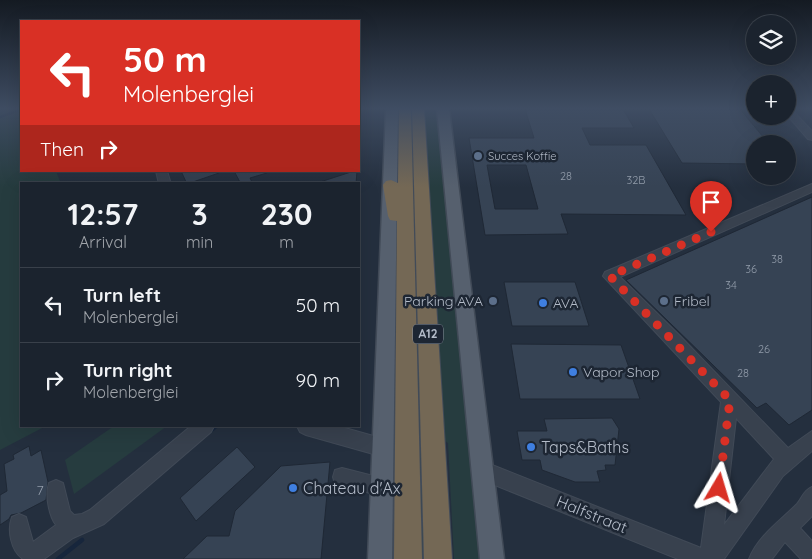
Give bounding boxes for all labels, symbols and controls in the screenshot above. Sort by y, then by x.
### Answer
map controls [746,15,796,185]
button: layers [746,15,796,65]
text: 50 m [123,37,207,81]
icon: left [40,40,105,105]
button: + [746,75,796,125]
text: Molenberglei [123,80,254,108]
icon: right [94,135,122,163]
button: − [746,135,796,185]
text: Then [40,137,84,161]
place label: Succes Koffie [488,149,557,163]
marker: Succes Koffie [472,150,484,162]
house number: 28 [560,169,572,183]
house number: 32B [626,173,646,187]
pin [690,181,732,232]
icon: arrive [697,188,725,216]
text: 12:57 [68,195,138,233]
text: 3 [191,195,208,233]
text: 230 [261,195,312,233]
text: Arrival [79,232,127,252]
text: min [186,232,213,252]
text: m [279,232,294,252]
house number: 38 [771,252,783,266]
house number: 36 [745,262,757,276]
house number: 34 [725,278,737,292]
text: Turn left [83,283,161,307]
icon: left [40,291,68,319]
place label: Parking AVA [404,292,483,310]
place label: Fribel [674,292,710,310]
text: 50 m [296,293,340,317]
place label: AVA [553,294,579,312]
marker: Parking AVA [487,295,499,307]
marker: Fribel [658,295,670,307]
marker: AVA [537,297,549,309]
text: Molenberglei [83,307,178,327]
road number: A12 [413,324,443,344]
house number: 26 [758,342,770,356]
text: Turn right [83,358,172,382]
place label: Vapor Shop [583,363,660,381]
icon: right [40,366,68,394]
marker: Vapor Shop [567,366,579,378]
house number: 28 [737,366,749,380]
text: 90 m [296,368,340,392]
text: Molenberglei [83,382,178,402]
place label: Taps&Baths [541,437,629,457]
marker: Taps&Baths [525,441,537,453]
position arrow [692,461,744,513]
place label: Chateau d'Ax [303,478,401,498]
house number: 7 [36,481,44,499]
marker: Chateau d'Ax [287,482,299,494]
street label: Halfstraat [554,491,630,537]

